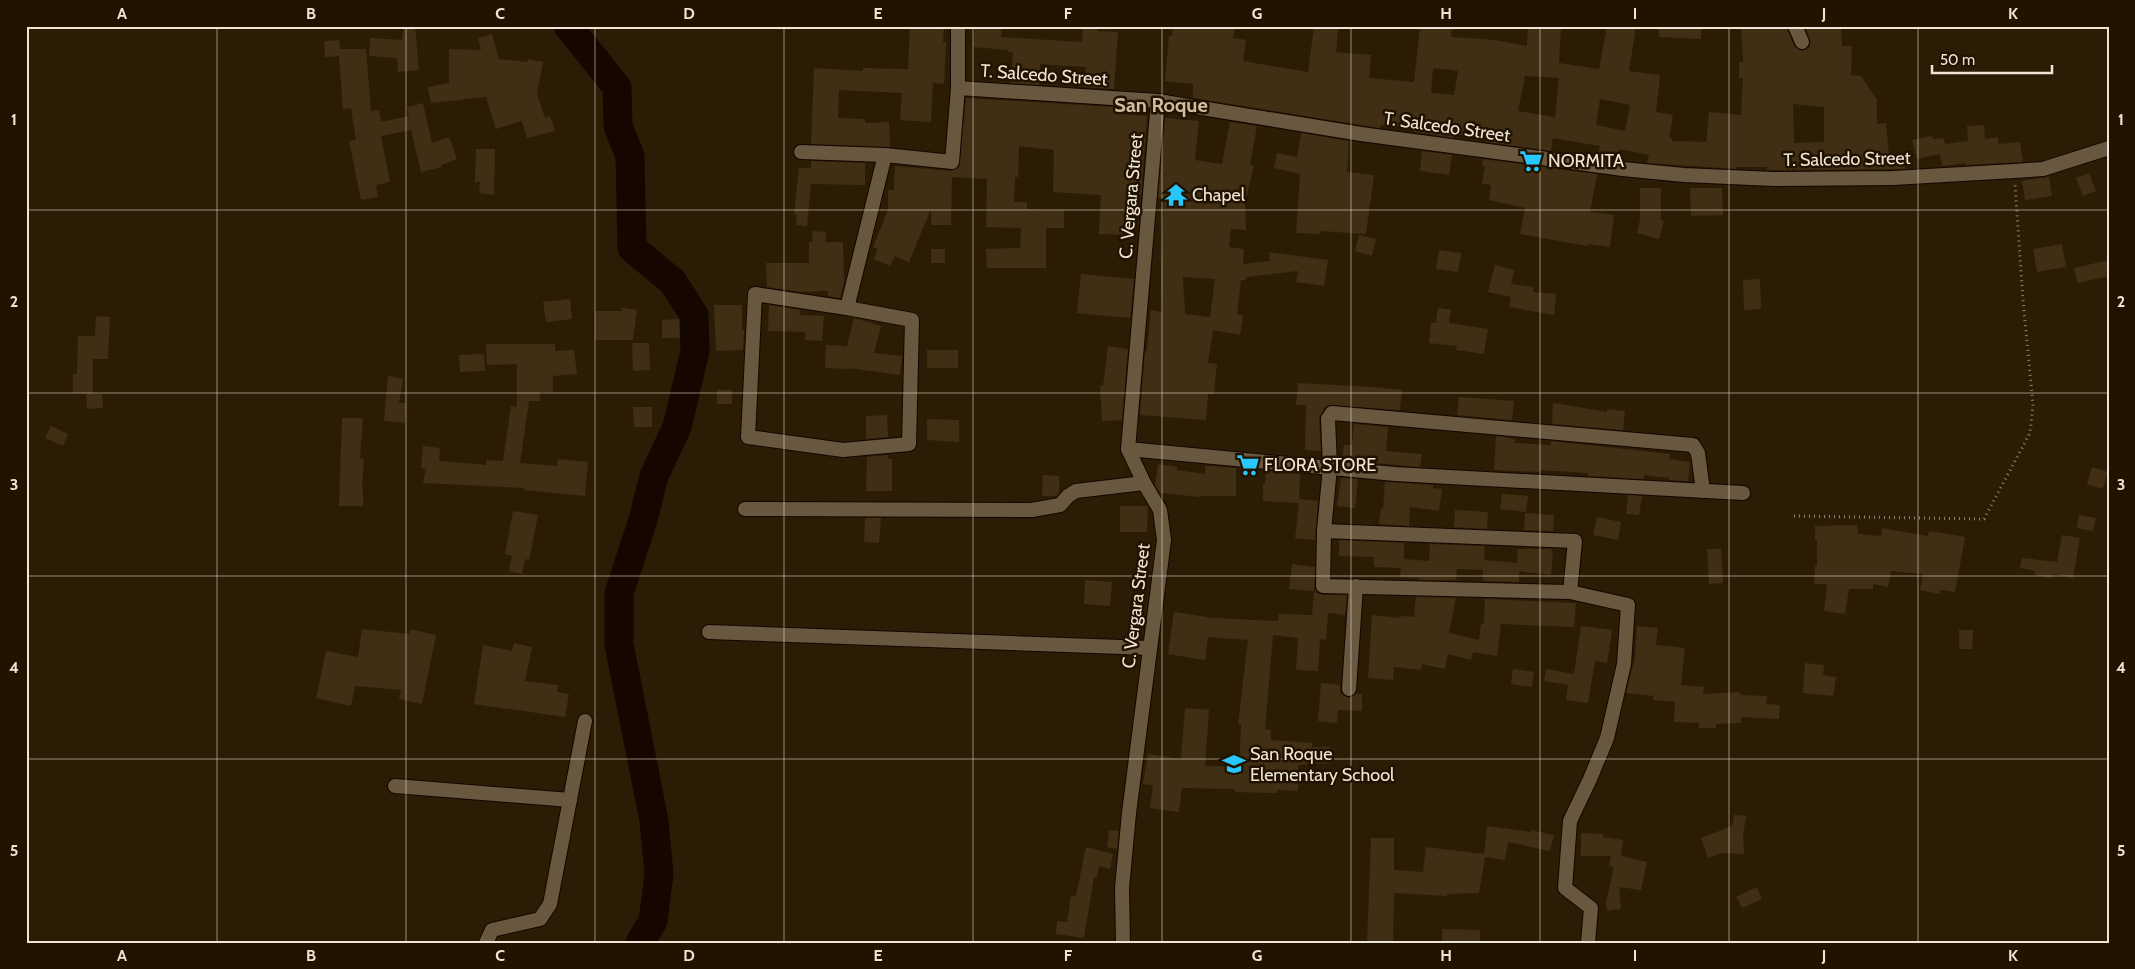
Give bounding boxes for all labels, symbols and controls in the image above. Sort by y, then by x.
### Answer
text: A [117,4,127,23]
text: B [306,4,316,23]
text: C [495,4,505,23]
text: D [683,4,695,23]
text: E [873,4,883,23]
text: F [1064,4,1073,23]
text: G [1252,4,1262,23]
text: H [1440,4,1452,23]
text: I [1633,4,1637,23]
text: J [1821,4,1826,23]
text: K [2008,4,2018,23]
scale bar [1932,42,2052,74]
text: 50 m [1940,51,1975,69]
street label: T. Salcedo Street [980,60,1108,90]
district label: San Roque [1114,93,1208,117]
street label: T. Salcedo Street [1382,107,1512,147]
text: 1 [11,110,17,129]
text: 1 [2118,110,2124,129]
street label: C. Vergara Street [1115,132,1147,260]
street label: T. Salcedo Street [1783,147,1911,171]
supermarket icon: NORMITA [1518,148,1544,174]
place label: NORMITA [1548,150,1624,172]
temple icon: Chapel [1163,182,1189,208]
place label: Chapel [1192,184,1246,206]
text: 2 [10,292,18,311]
text: 2 [2117,292,2125,311]
supermarket icon: FLORA STORE [1235,452,1261,478]
place label: FLORA STORE [1264,454,1376,476]
text: 3 [10,475,18,494]
text: 3 [2117,475,2125,494]
street label: C. Vergara Street [1117,542,1155,670]
text: 4 [9,658,19,677]
text: 4 [2116,658,2126,677]
place label: San Roque Elementary School [1250,743,1395,786]
school or university icon: San Roque Elementary School [1221,751,1247,777]
text: 5 [10,841,18,860]
text: 5 [2117,841,2125,860]
text: A [117,946,127,965]
text: B [306,946,316,965]
text: C [495,946,505,965]
text: D [683,946,695,965]
text: E [873,946,883,965]
text: F [1064,946,1073,965]
text: G [1252,946,1262,965]
text: H [1440,946,1452,965]
text: I [1633,946,1637,965]
text: J [1821,946,1826,965]
text: K [2008,946,2018,965]

